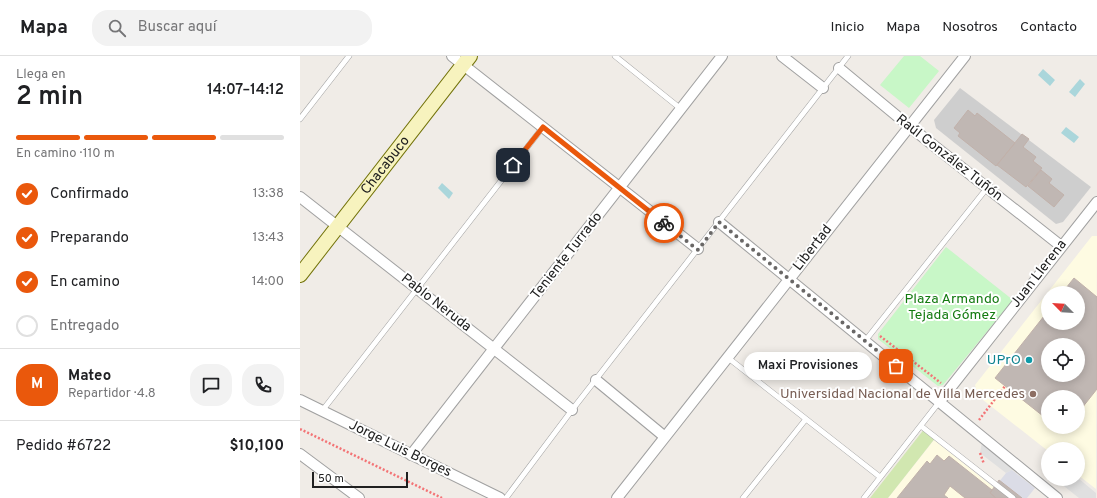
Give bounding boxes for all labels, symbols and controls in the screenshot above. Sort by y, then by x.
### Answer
search box [92,10,372,46]
text: Mapa [20,16,68,40]
icon: search [106,17,128,39]
text: Buscar aquí [138,18,217,37]
text: Inicio [831,19,864,36]
text: Mapa [886,19,920,36]
text: Nosotros [942,19,998,36]
text: Contacto [1020,19,1077,36]
text: Llega en [16,67,66,83]
text: 2 min [16,81,83,114]
text: 14:07–14:12 [207,81,284,100]
street label: Raúl González Tuñón [892,111,1006,205]
street label: Chacabuco [357,132,413,198]
text: En camino · 110 m [16,146,115,162]
pin [496,148,530,182]
icon: home [502,154,524,176]
icon: check [16,183,38,205]
text: Confirmado [50,185,129,204]
text: 13:38 [253,186,284,202]
courier [644,203,684,243]
street label: Teniente Turrado [528,209,606,303]
icon: bike [653,212,675,234]
street label: Libertad [790,222,836,274]
icon: check [16,227,38,249]
text: Preparando [50,229,129,248]
text: 13:43 [253,230,284,246]
street label: Juan Llerena [1007,237,1071,311]
street label: Pablo Neruda [397,270,475,336]
icon: check [16,271,38,293]
text: En camino [50,273,120,292]
text: 14:00 [252,274,284,290]
north arrow [1041,286,1085,330]
map controls [1041,286,1085,486]
park label: Plaza Armando Tejada Gómez [904,291,1000,324]
text: Entregado [50,317,119,336]
button: locate [1041,338,1085,382]
pin [879,349,913,383]
callout: Maxi Provisiones [744,352,872,380]
place label: UPrO [987,352,1021,369]
icon: bag [885,355,907,377]
marker: UPrO [1024,355,1034,365]
text: Maxi Provisiones [758,358,858,374]
button: chat [190,364,232,406]
button: phone [242,364,284,406]
text: Mateo [68,367,111,386]
text: M [31,375,43,394]
text: Repartidor · 4.8 [68,386,156,402]
place label: Universidad Nacional de Villa Mercedes [780,386,1025,403]
marker: Universidad Nacional de Villa Mercedes [1028,389,1038,399]
button: + [1041,390,1085,434]
street label: Jorge Luis Borges [346,417,454,481]
text: Pedido #6722 [16,437,111,456]
text: $10,100 [230,437,284,456]
button: − [1041,442,1085,486]
scale bar [312,470,408,489]
text: 50 m [318,472,344,486]

